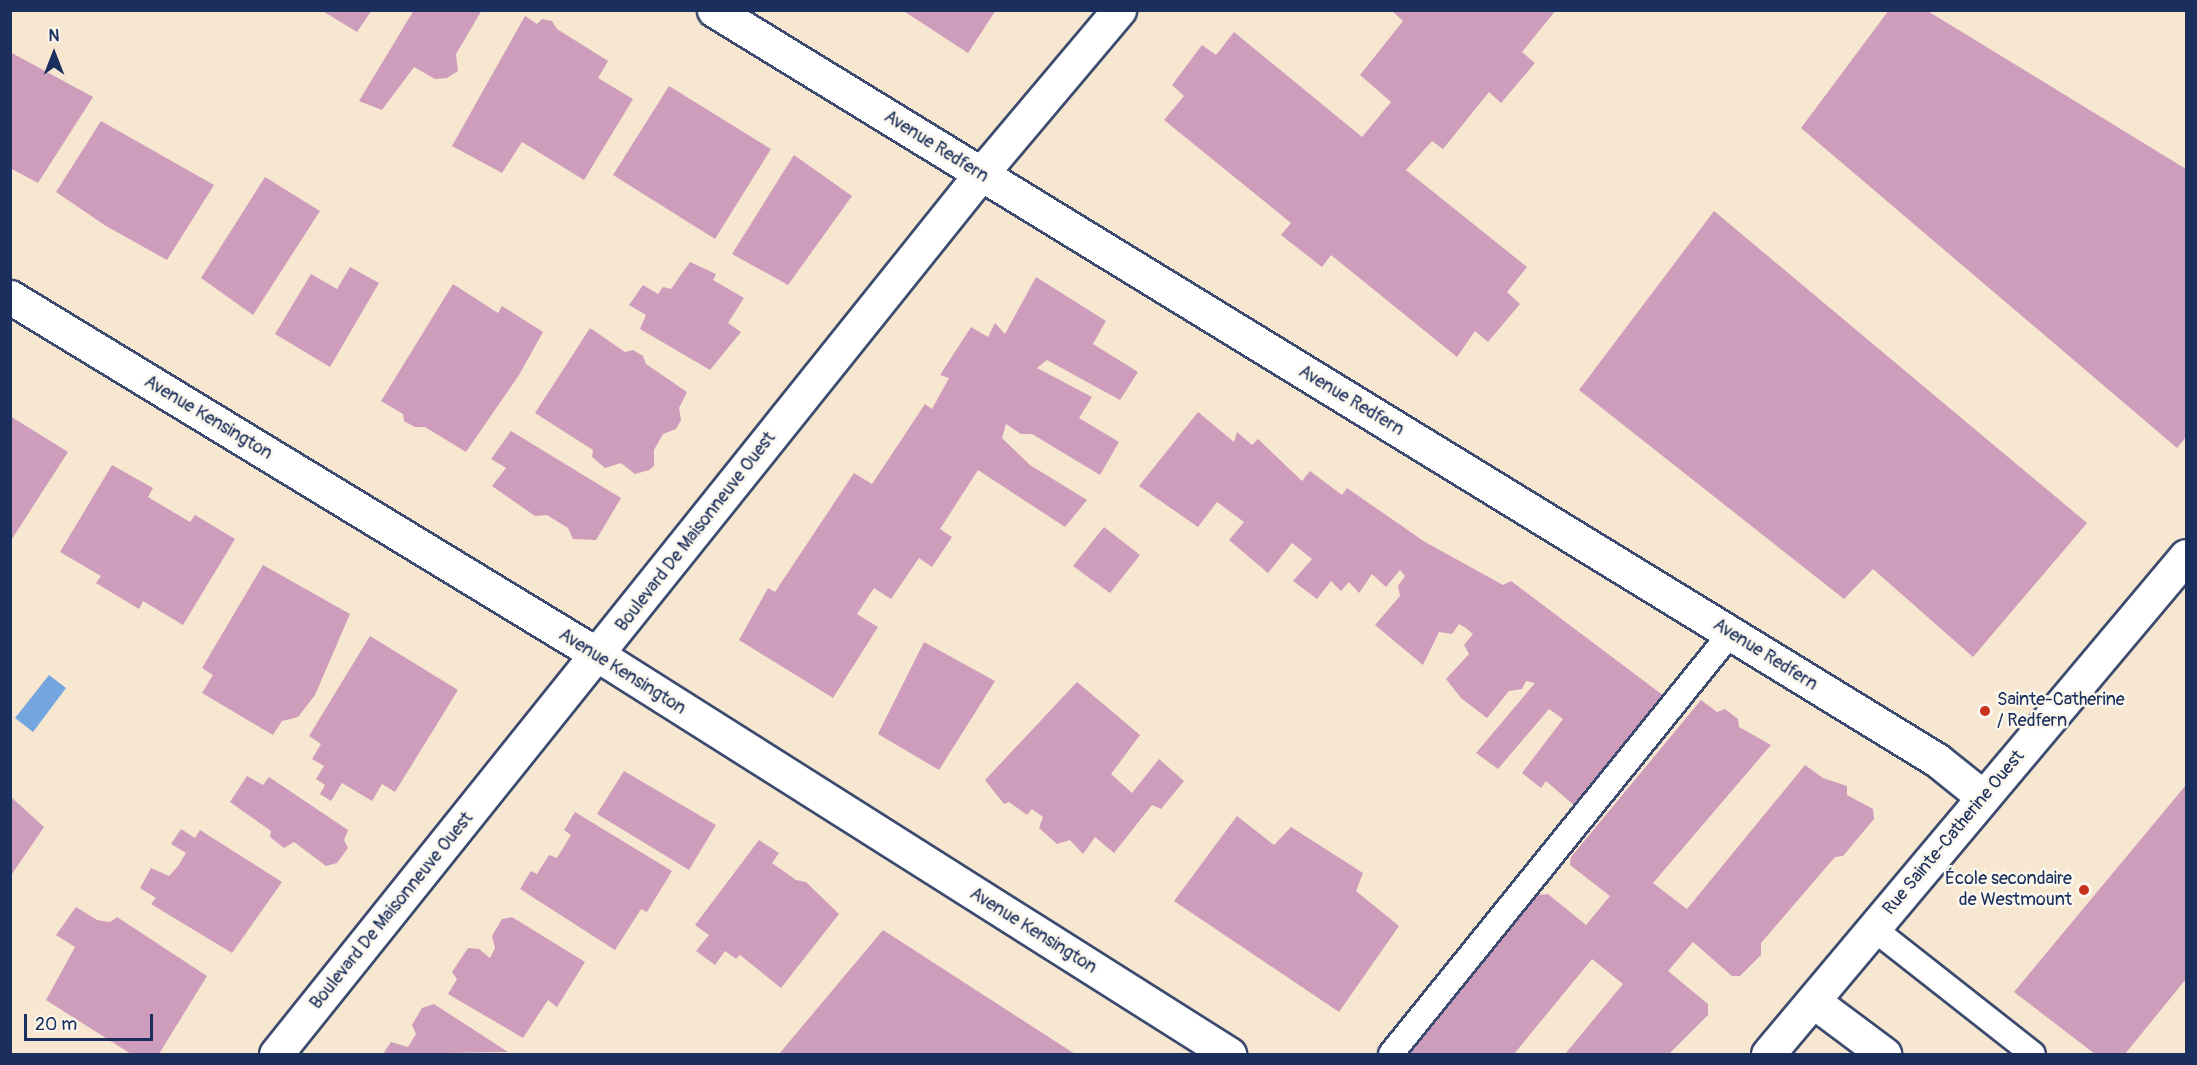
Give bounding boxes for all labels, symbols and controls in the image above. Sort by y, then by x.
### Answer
north arrow [24,24,84,84]
text: N [49,26,59,46]
street label: Avenue Redfern [880,106,992,188]
street label: Avenue Redfern [1294,361,1408,441]
street label: Avenue Kensington [140,371,276,465]
street label: Boulevard De Maisonneuve Ouest [611,428,781,636]
street label: Avenue Redfern [1709,614,1821,696]
street label: Avenue Kensington [555,624,689,720]
place label: Sainte-Catherine / Redfern [1997,690,2125,732]
marker: Sainte-Catherine / Redfern [1978,704,1992,718]
street label: Rue Sainte-Catherine Ouest [1879,746,2029,920]
street label: Boulevard De Maisonneuve Ouest [306,808,478,1014]
place label: École secondaire de Westmount [1945,869,2072,912]
street label: Avenue Kensington [966,883,1100,979]
marker: École secondaire de Westmount [2077,883,2091,897]
scale bar [27,1002,156,1040]
text: 20 m [35,1013,77,1036]

